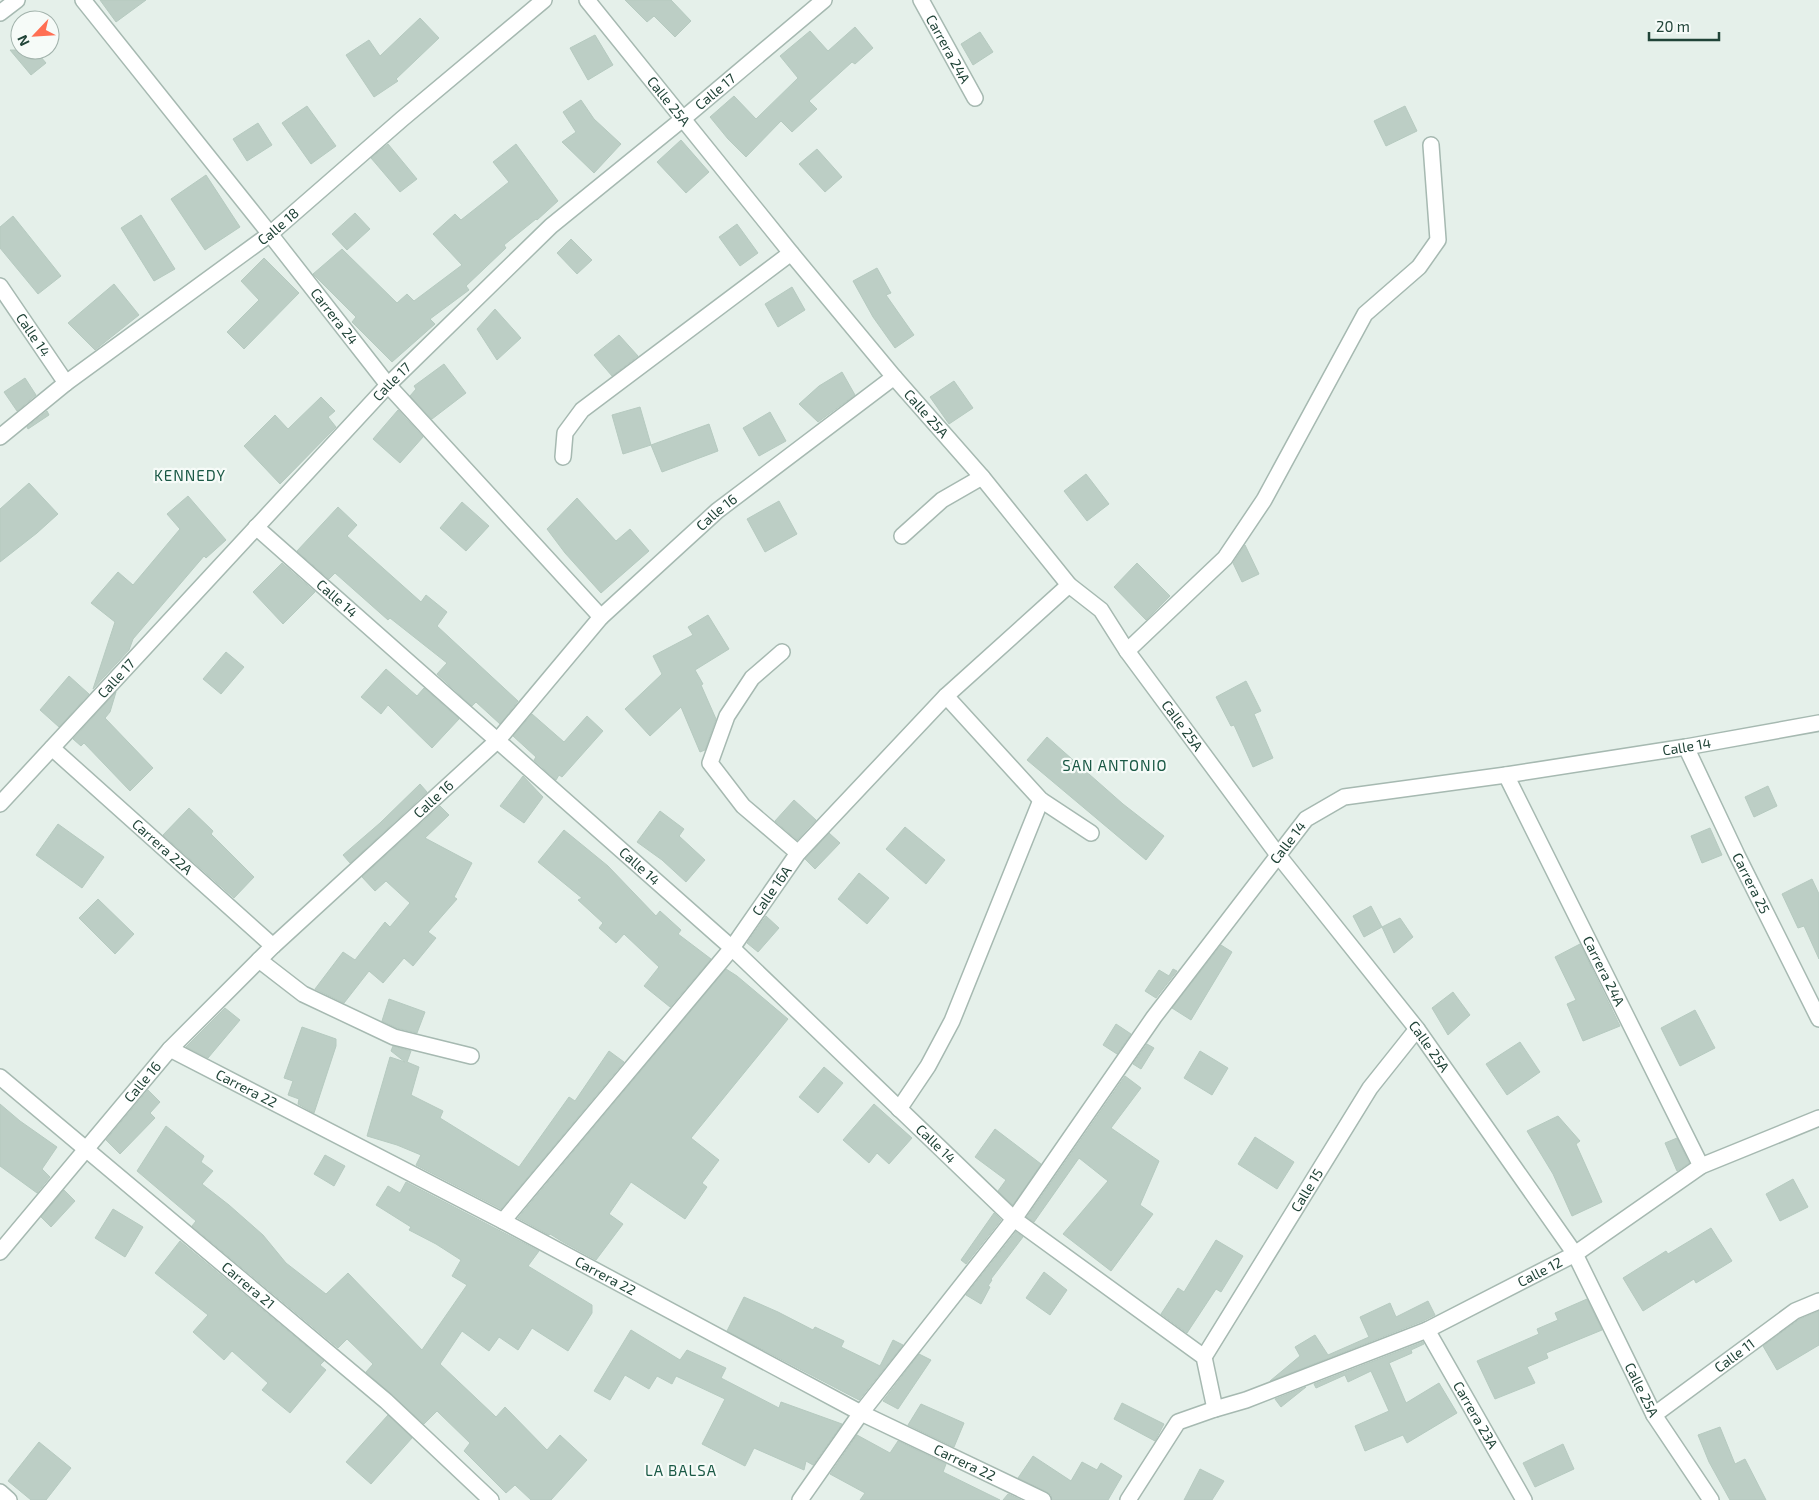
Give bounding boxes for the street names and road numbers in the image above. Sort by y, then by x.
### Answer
street label: Carrera 24A [923,11,974,86]
street label: Calle 17 [691,69,739,113]
street label: Calle 25A [644,73,694,129]
street label: Calle 18 [254,204,302,248]
street label: Carrera 24 [307,284,362,348]
street label: Calle 14 [13,310,54,359]
street label: Calle 17 [369,359,414,404]
street label: Calle 25A [901,386,953,441]
street label: Calle 16 [692,490,740,534]
street label: Calle 14 [313,576,361,621]
street label: Calle 17 [93,655,138,701]
street label: Calle 25A [1158,697,1207,754]
street label: Calle 14 [1661,734,1712,759]
street label: Calle 16 [410,776,457,821]
street label: Carrera 22A [129,815,196,878]
street label: Calle 14 [1266,818,1309,867]
street label: Calle 14 [616,843,664,888]
street label: Carrera 25 [1729,850,1774,916]
street label: Calle 16A [748,862,795,919]
street label: Carrera 24A [1580,933,1629,1009]
street label: Calle 25A [1406,1017,1454,1075]
street label: Calle 16 [120,1058,164,1105]
street label: Carrera 22 [213,1065,280,1111]
street label: Calle 14 [913,1120,960,1166]
street label: Calle 15 [1287,1165,1326,1215]
street label: Carrera 22 [572,1252,639,1299]
street label: Calle 12 [1514,1253,1565,1290]
street label: Carrera 21 [218,1258,279,1312]
street label: Calle 11 [1711,1335,1758,1376]
street label: Calle 25A [1622,1359,1663,1420]
street label: Carrera 23A [1450,1378,1502,1452]
street label: Carrera 22 [931,1440,999,1484]

